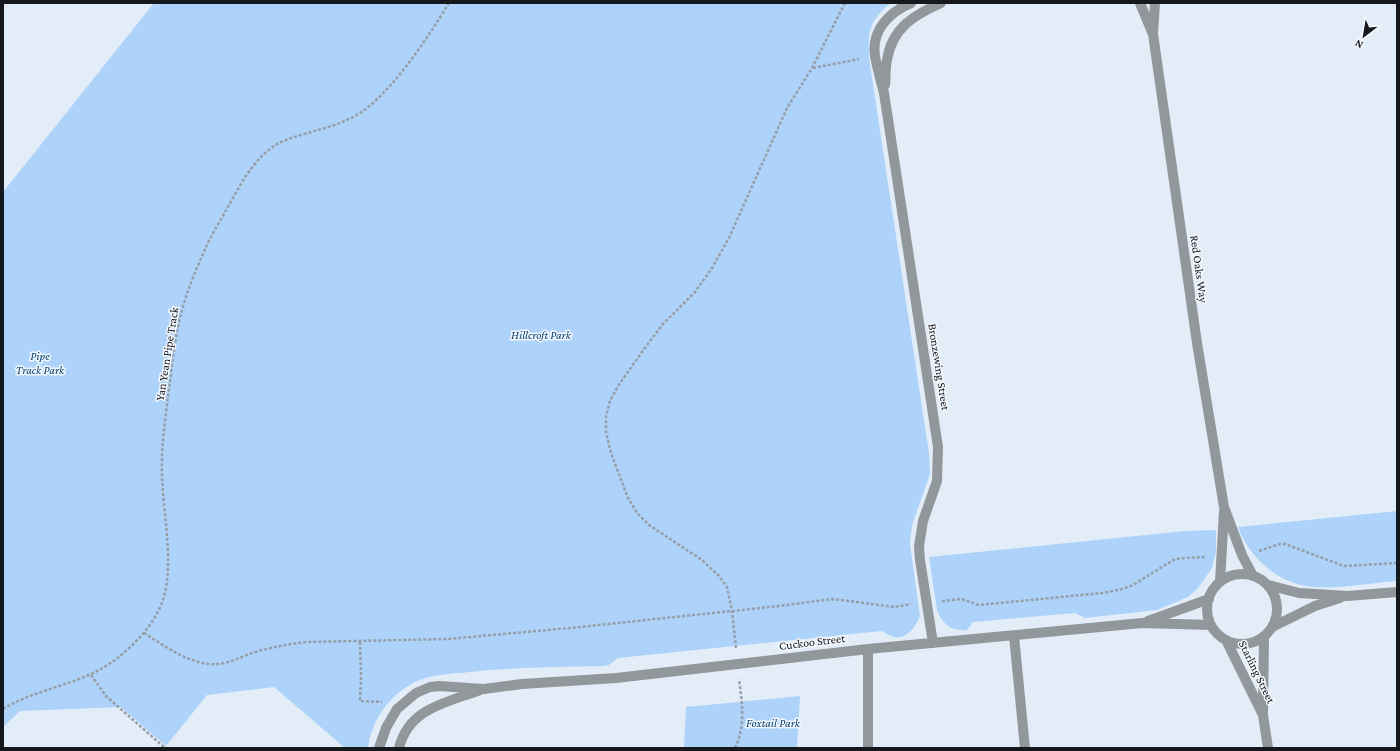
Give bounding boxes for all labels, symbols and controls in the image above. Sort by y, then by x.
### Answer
north arrow [1344,16,1384,56]
text: N [1352,37,1365,52]
street label: Red Oaks Way [1187,234,1211,304]
street label: Yan Yean Pipe Track [153,306,181,402]
street label: Bronzewing Street [925,322,953,413]
park label: Hillcroft Park [511,328,572,342]
park label: Pipe Track Park [16,349,65,377]
street label: Cuckoo Street [778,631,847,653]
street label: Starling Street [1236,638,1279,707]
park label: Foxtail Park [746,716,801,730]

